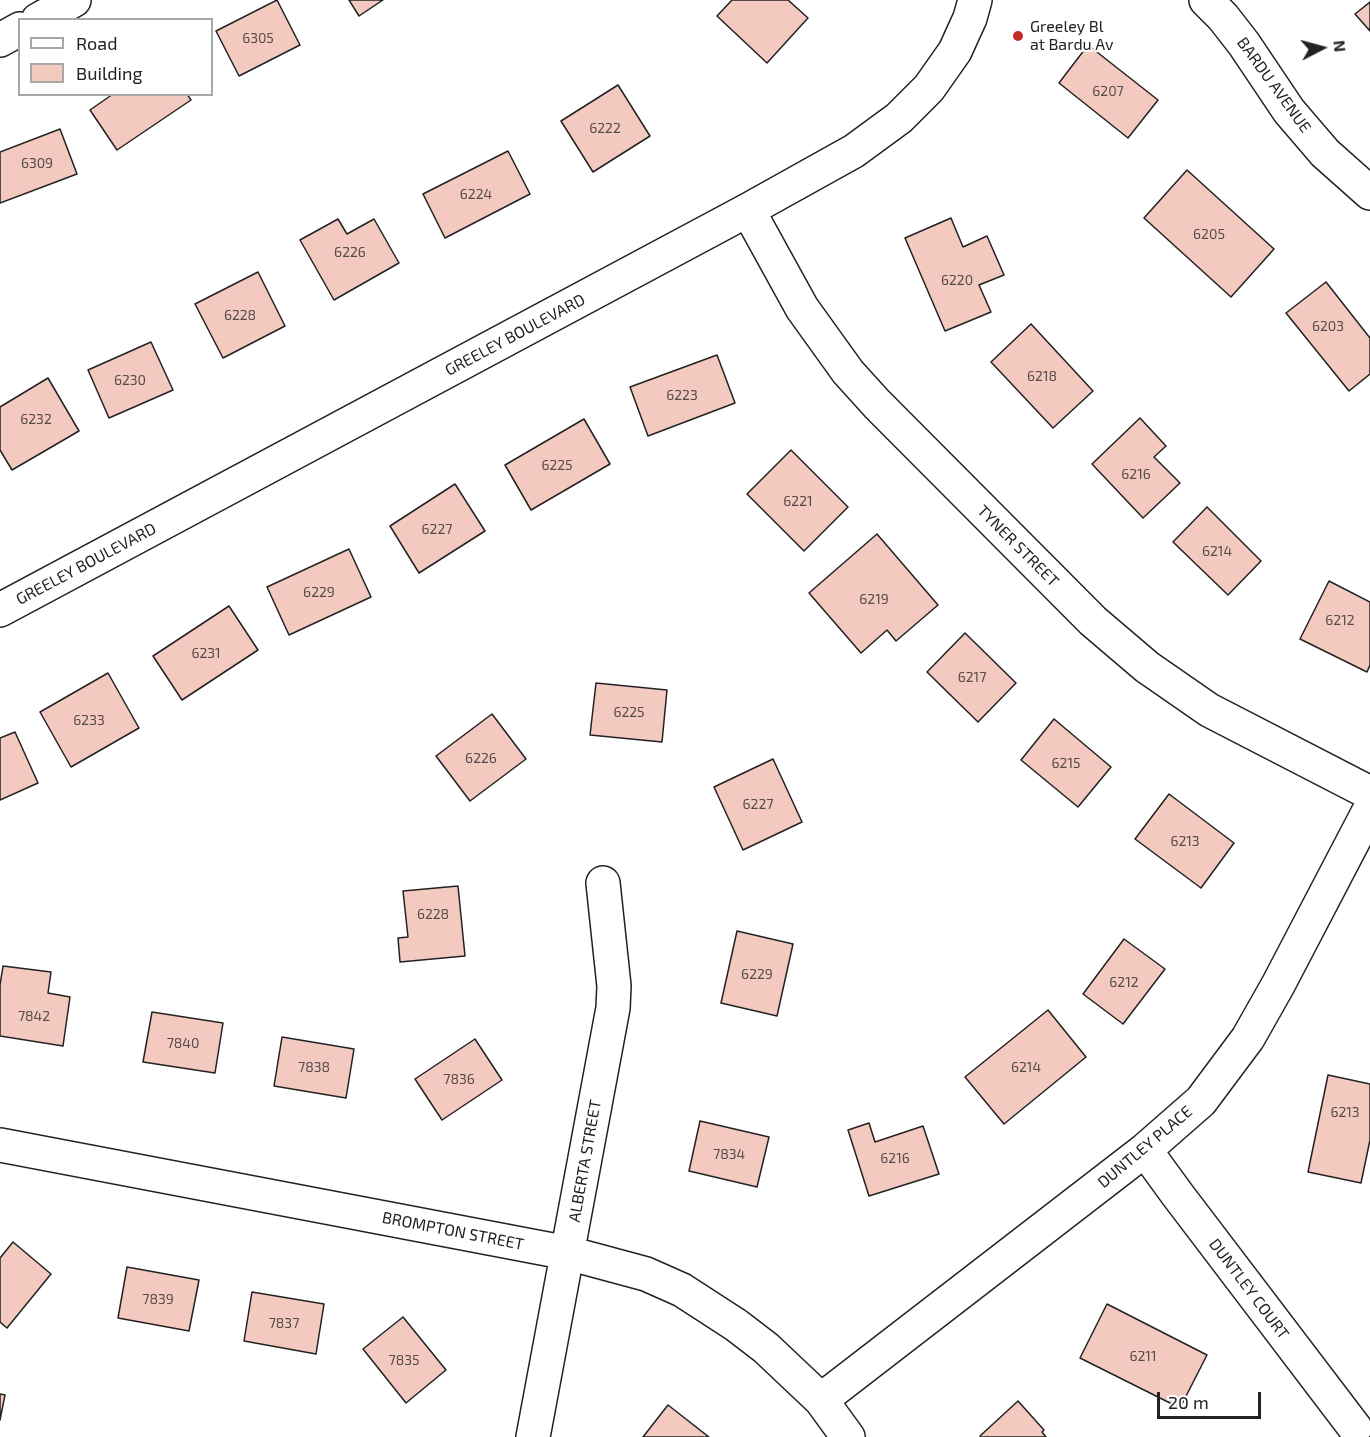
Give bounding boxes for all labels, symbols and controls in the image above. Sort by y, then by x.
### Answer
place label: Greeley Bl at Bardu Av [1030,17,1113,55]
legend [18,18,213,96]
north arrow [1292,18,1352,78]
marker: Greeley Bl at Bardu Av [1011,29,1025,43]
house number: 6305 [242,30,274,46]
text: Road [76,32,117,54]
street label: BARDU AVENUE [1233,33,1315,137]
text: N [1330,39,1350,53]
text: Building [76,62,143,84]
house number: 6207 [1092,83,1124,99]
house number: 6222 [589,120,621,136]
house number: 6309 [21,155,53,171]
house number: 6224 [460,186,492,202]
house number: 6205 [1193,226,1225,242]
house number: 6226 [334,244,366,260]
house number: 6220 [941,272,973,288]
street label: GREELEY BOULEVARD [442,290,588,380]
house number: 6228 [224,307,256,323]
house number: 6203 [1312,318,1344,334]
house number: 6218 [1027,368,1057,384]
house number: 6230 [114,372,146,388]
house number: 6223 [666,387,698,403]
house number: 6232 [20,411,52,427]
house number: 6225 [541,457,573,473]
house number: 6216 [1121,466,1151,482]
house number: 6221 [783,493,813,509]
street label: TYNER STREET [973,501,1063,591]
street label: GREELEY BOULEVARD [13,519,159,609]
house number: 6227 [422,521,452,537]
house number: 6214 [1202,543,1232,559]
house number: 6229 [303,584,335,600]
house number: 6219 [859,591,889,607]
house number: 6212 [1325,612,1355,628]
house number: 6231 [191,645,221,661]
house number: 6217 [958,669,986,685]
house number: 6225 [613,704,645,720]
house number: 6233 [73,712,105,728]
house number: 6226 [465,750,497,766]
house number: 6215 [1052,755,1080,771]
house number: 6227 [743,796,773,812]
house number: 6213 [1170,833,1200,849]
house number: 6228 [417,906,449,922]
house number: 6229 [741,966,773,982]
house number: 6212 [1109,974,1139,990]
house number: 7842 [18,1008,50,1024]
house number: 7840 [167,1035,199,1051]
house number: 7838 [298,1059,330,1075]
house number: 6214 [1011,1059,1041,1075]
house number: 7836 [443,1071,475,1087]
street label: ALBERTA STREET [565,1098,605,1224]
street label: DUNTLEY PLACE [1094,1102,1196,1192]
house number: 6213 [1330,1104,1360,1120]
house number: 7834 [713,1146,745,1162]
house number: 6216 [880,1150,910,1166]
street label: BROMPTON STREET [381,1208,525,1254]
street label: DUNTLEY COURT [1205,1235,1293,1343]
house number: 7839 [142,1291,174,1307]
house number: 7837 [269,1315,299,1331]
house number: 6211 [1129,1348,1157,1364]
house number: 7835 [389,1352,419,1368]
scale bar [1160,1380,1264,1418]
text: 20 m [1168,1391,1209,1413]

